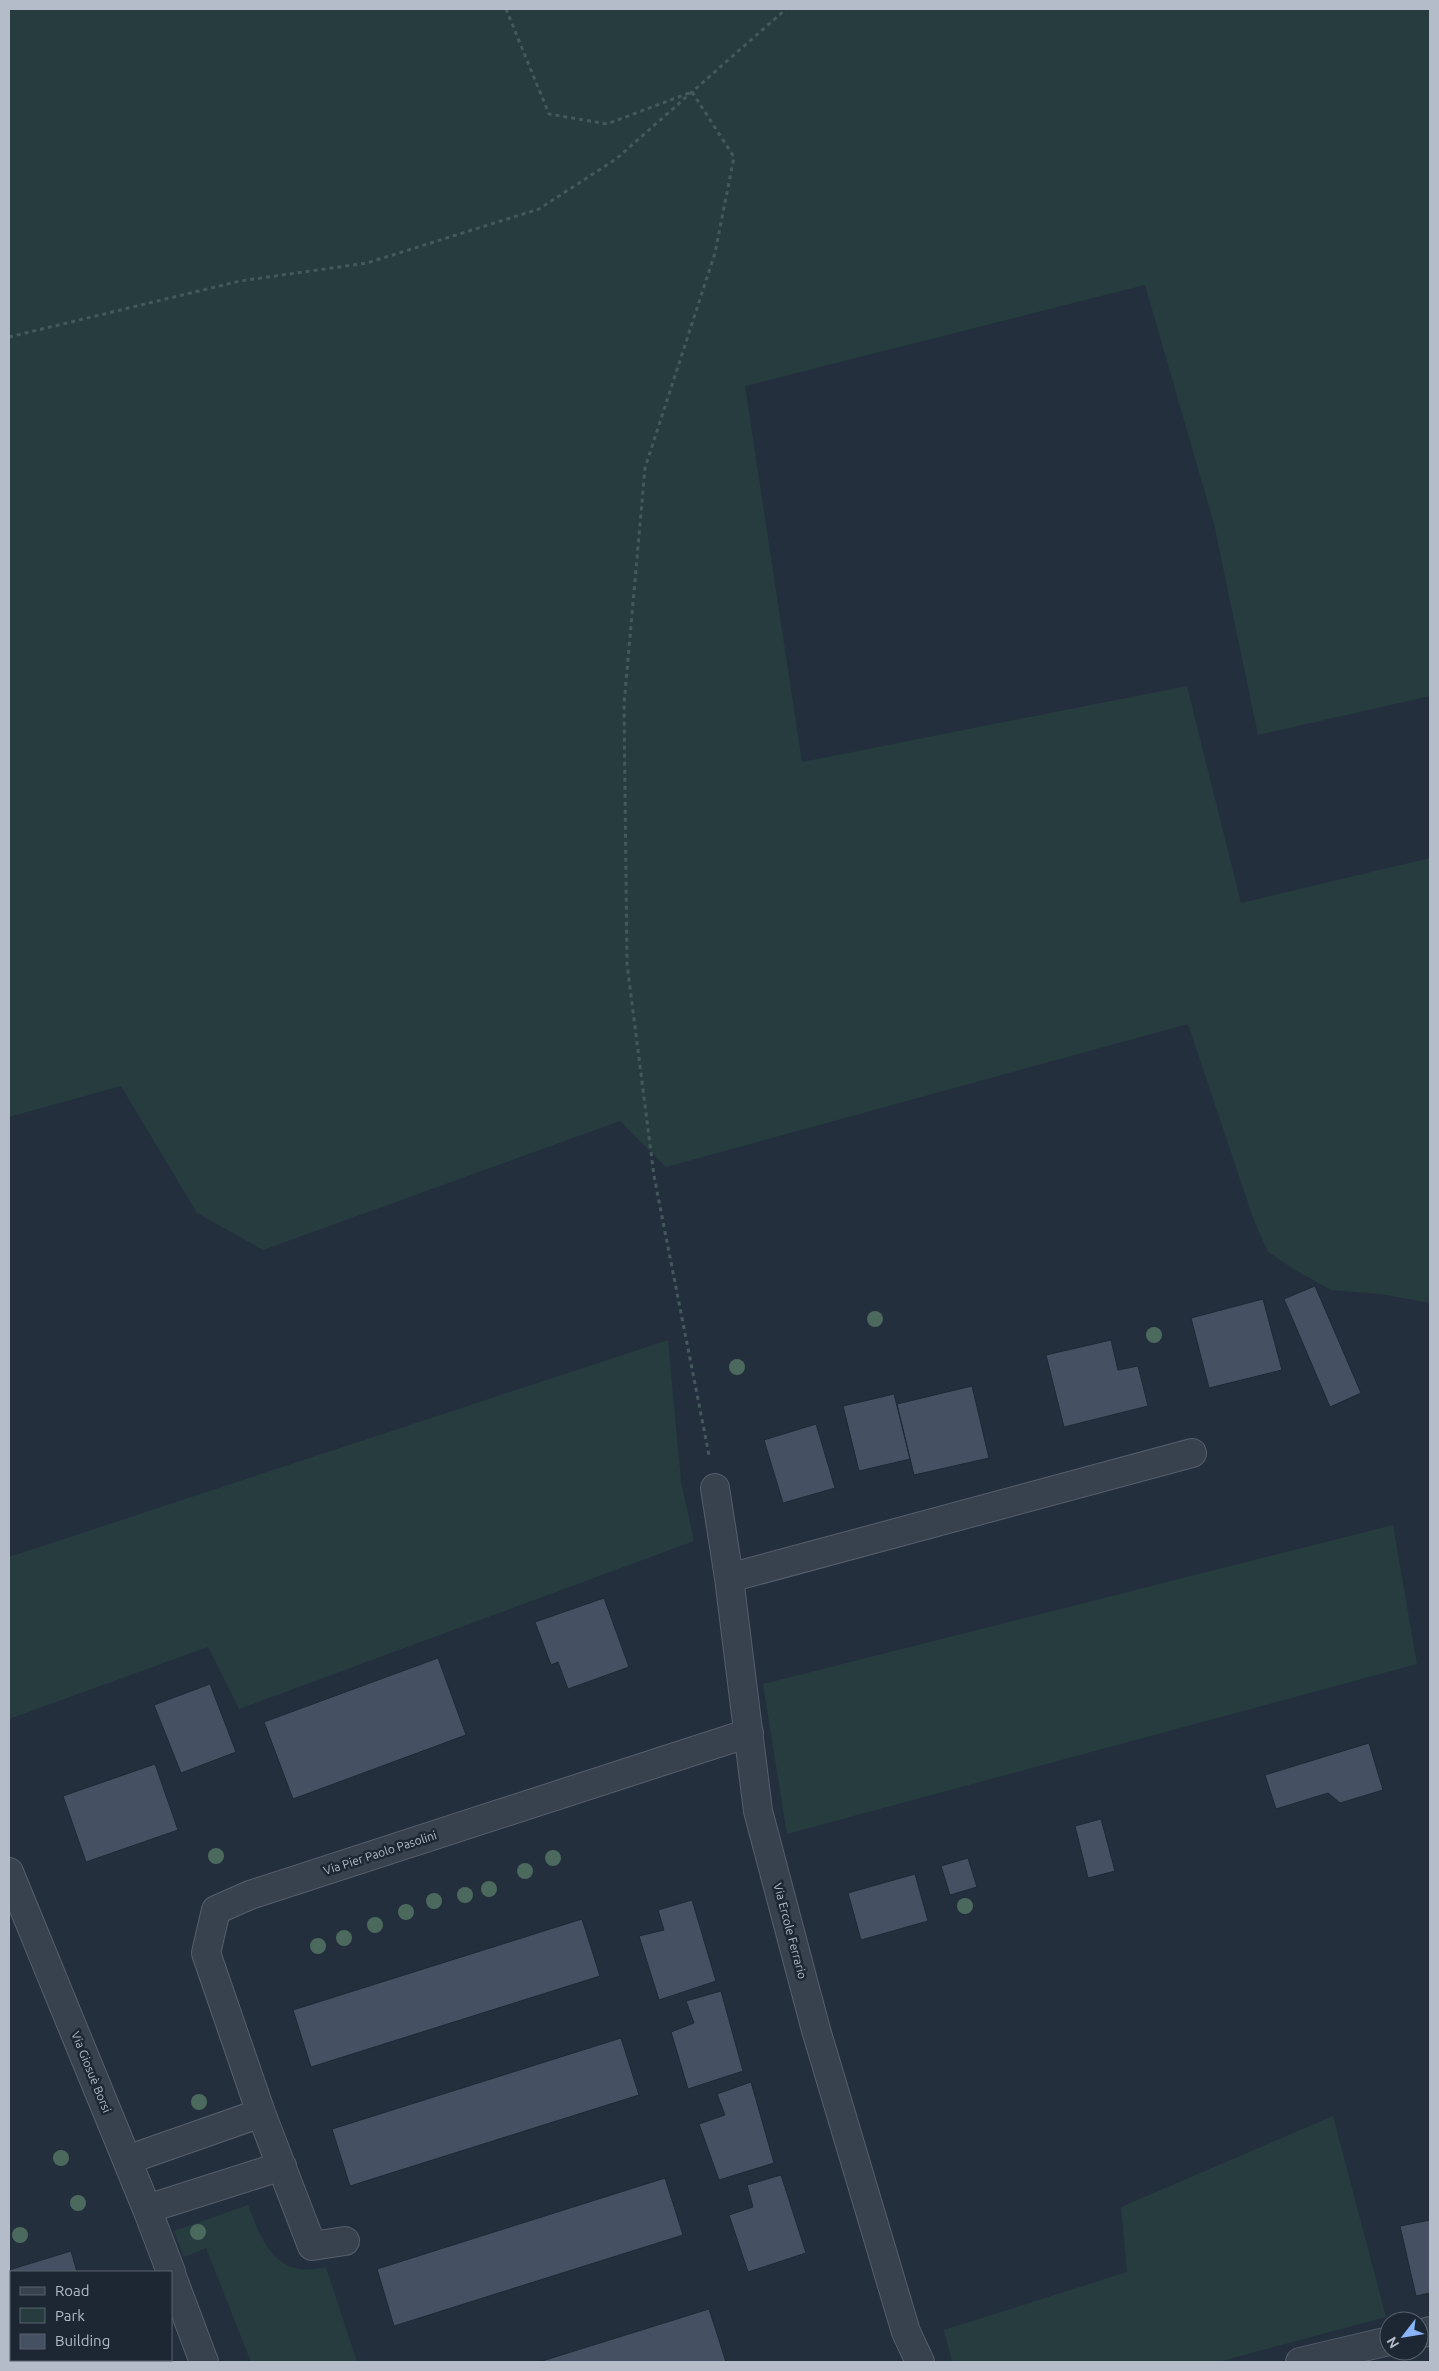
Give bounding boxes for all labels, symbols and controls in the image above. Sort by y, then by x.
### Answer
street label: Via Pier Paolo Pasolini [322,1828,438,1877]
street label: Via Ercole Ferrario [771,1881,810,1980]
street label: Via Giosuè Borsi [69,2029,114,2114]
legend [10,2271,172,2361]
text: Road [55,2282,90,2299]
text: Park [55,2307,85,2324]
north arrow [1379,2311,1429,2361]
text: Building [55,2332,110,2349]
text: N [1383,2334,1402,2351]

